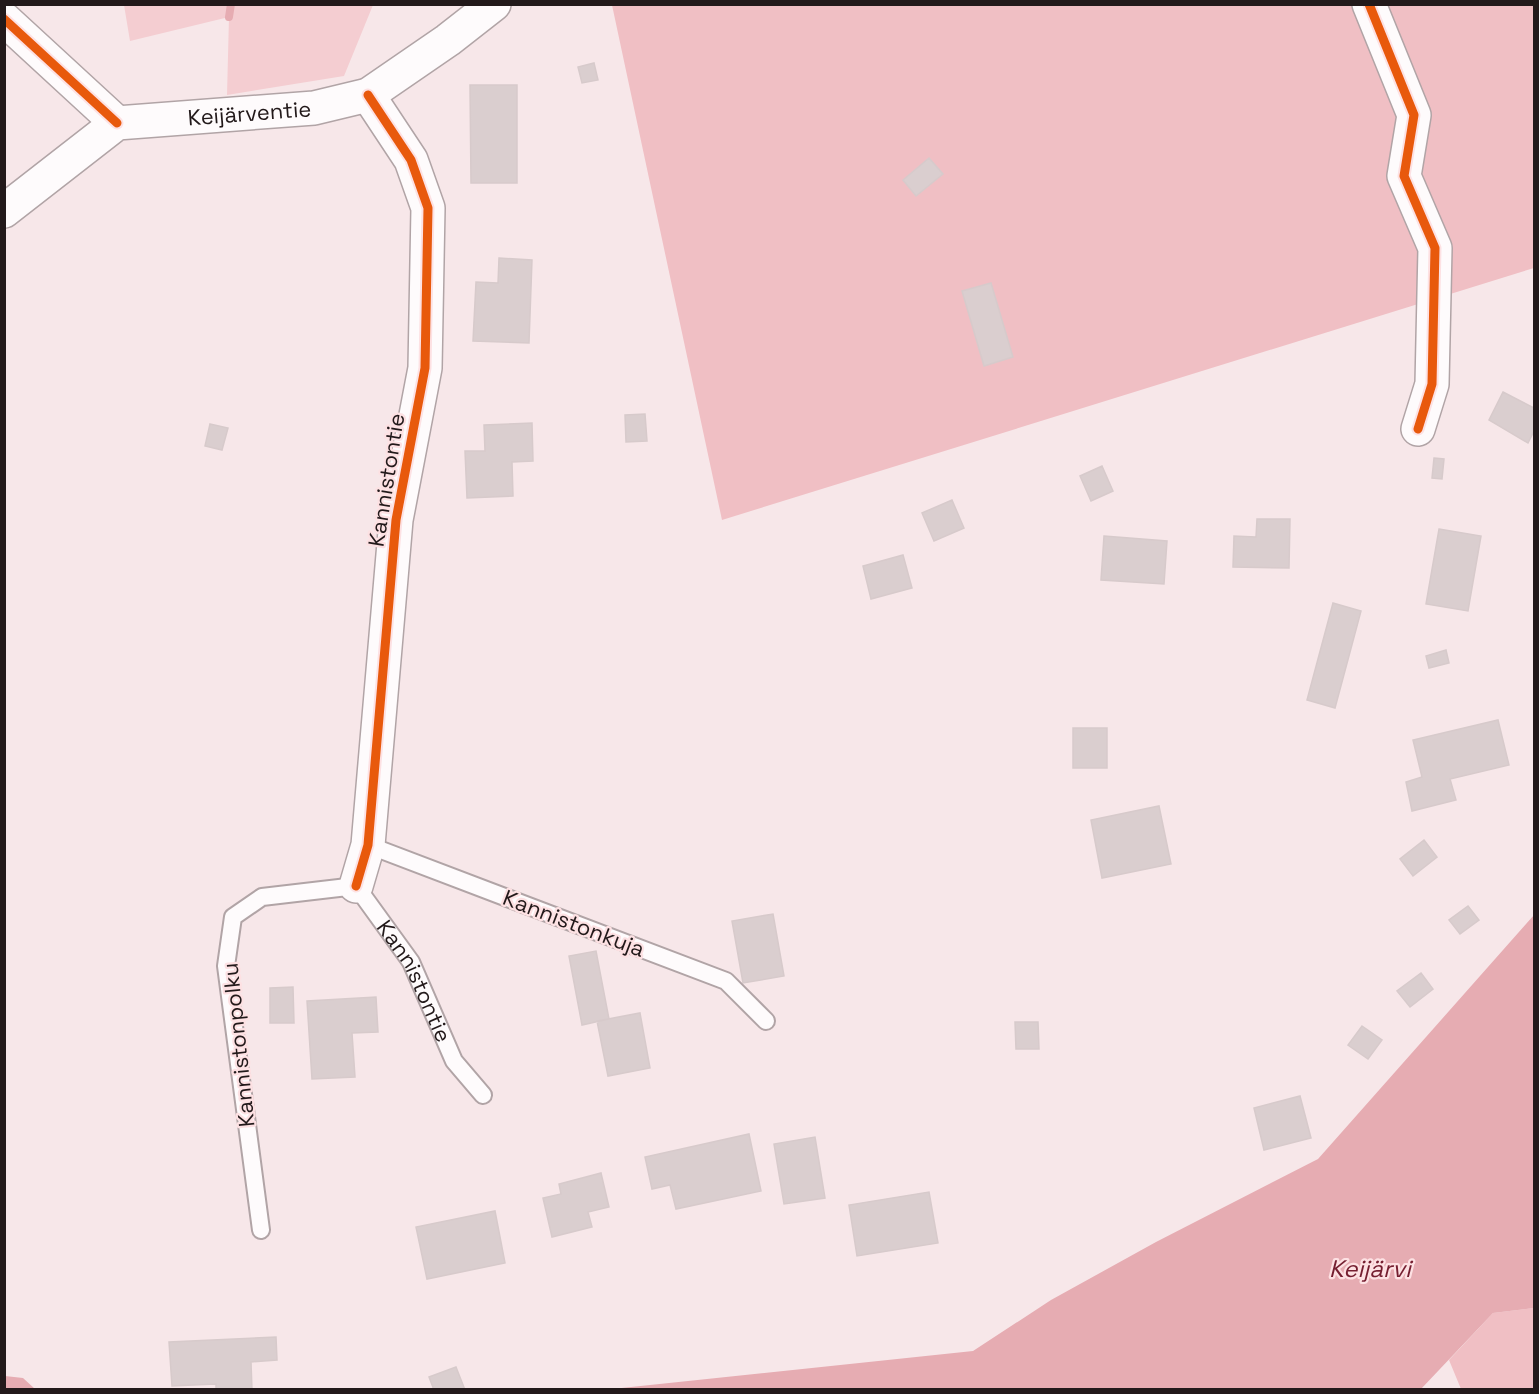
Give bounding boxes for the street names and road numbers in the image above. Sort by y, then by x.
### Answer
street label: Keijärventie [187,94,312,132]
street label: Kannistontie [362,411,410,549]
street label: Kannistonkuja [499,883,649,963]
street label: Kannistontie [371,914,458,1046]
street label: Kannistonpolku [215,961,261,1129]

